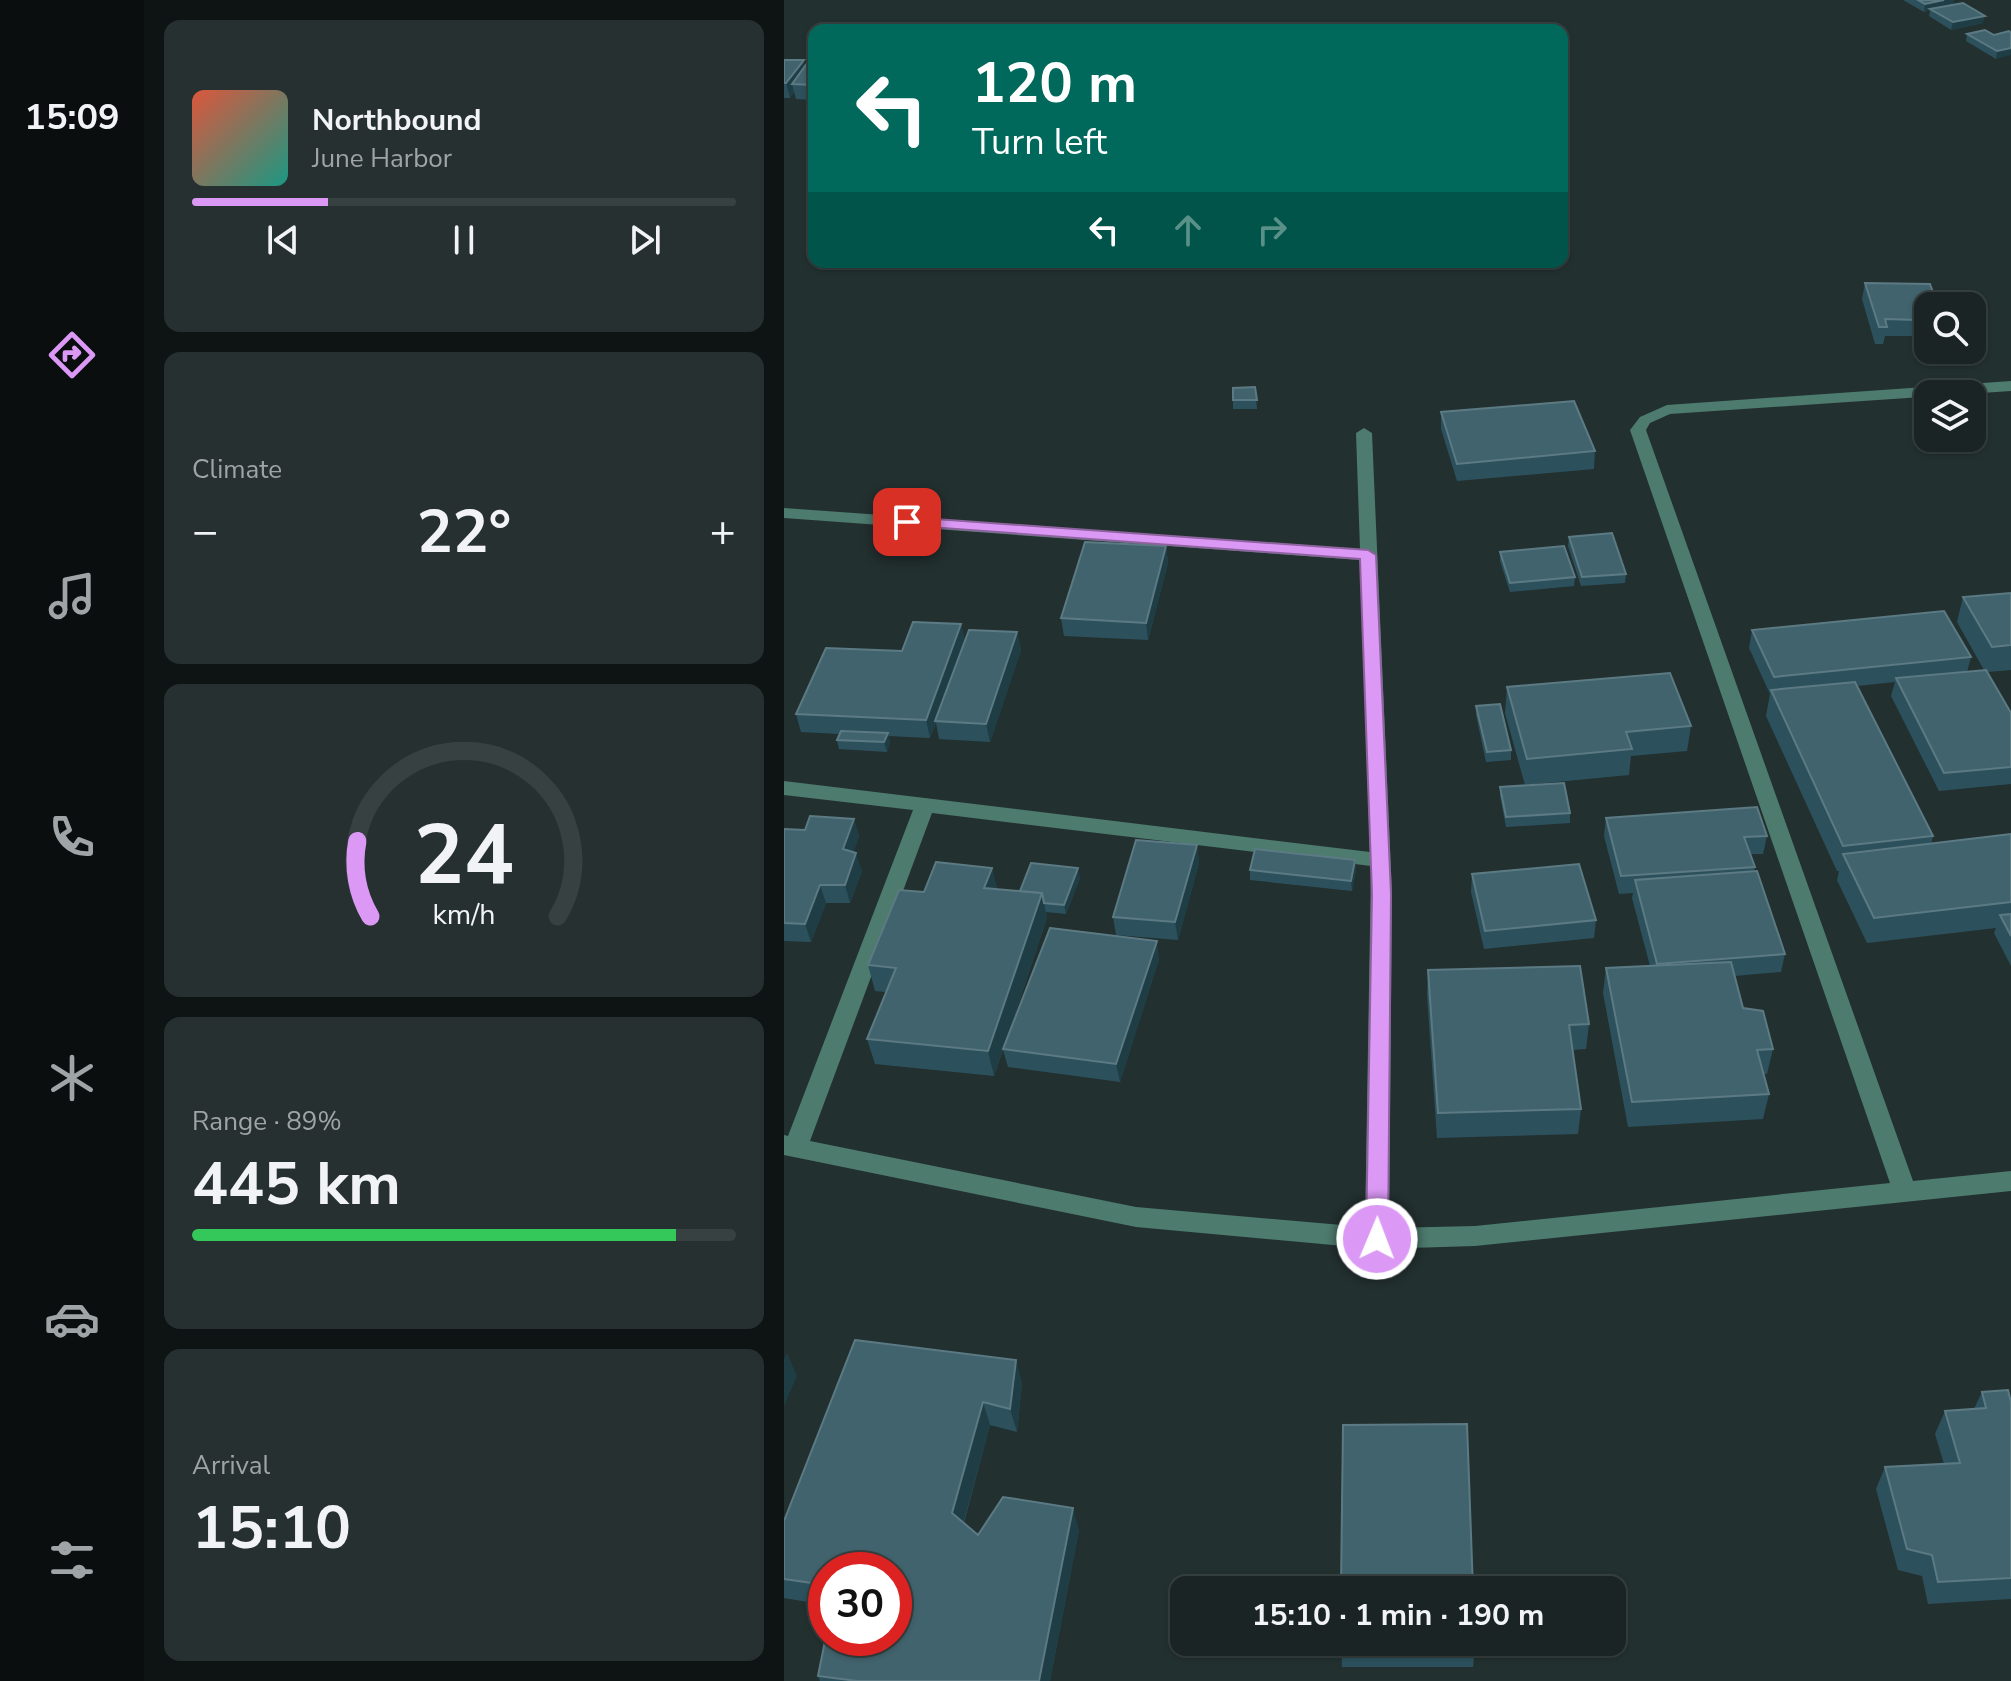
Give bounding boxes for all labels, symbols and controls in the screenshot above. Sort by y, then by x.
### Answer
text: 120 m [972,45,1137,122]
icon: left [840,56,944,160]
text: 15:09 [24,93,120,142]
text: Northbound [312,100,482,141]
text: Turn left [972,118,1107,167]
text: June Harbor [312,141,452,176]
icon: left [1082,208,1126,252]
icon: ahead [1166,208,1210,252]
icon: right [1250,208,1294,252]
icon: previous [261,218,305,262]
icon: pause [442,218,486,262]
icon: next [623,218,667,262]
map controls [1914,292,1986,452]
button: search [1914,292,1986,364]
icon: directions [44,327,100,383]
button: layers [1914,380,1986,452]
text: Climate [192,452,282,487]
pin [873,488,941,556]
text: 22° [417,491,511,573]
icon: arrive [885,500,929,544]
text: − [192,502,218,562]
text: + [710,502,736,562]
icon: music [44,568,100,624]
text: 24 [414,798,514,911]
icon: phone [44,809,100,865]
text: km/h [433,895,495,934]
icon: climate [44,1050,100,1106]
text: Range · 89% [192,1104,342,1139]
text: 445 km [192,1143,401,1225]
position arrow [1335,1197,1419,1281]
icon: car [44,1291,100,1347]
text: Arrival [192,1448,270,1483]
text: 15:10 [192,1487,351,1569]
icon: filters [44,1532,100,1588]
speed limit sign: 30 [808,1552,912,1656]
text: 15:10 · 1 min · 190 m [1252,1595,1544,1636]

